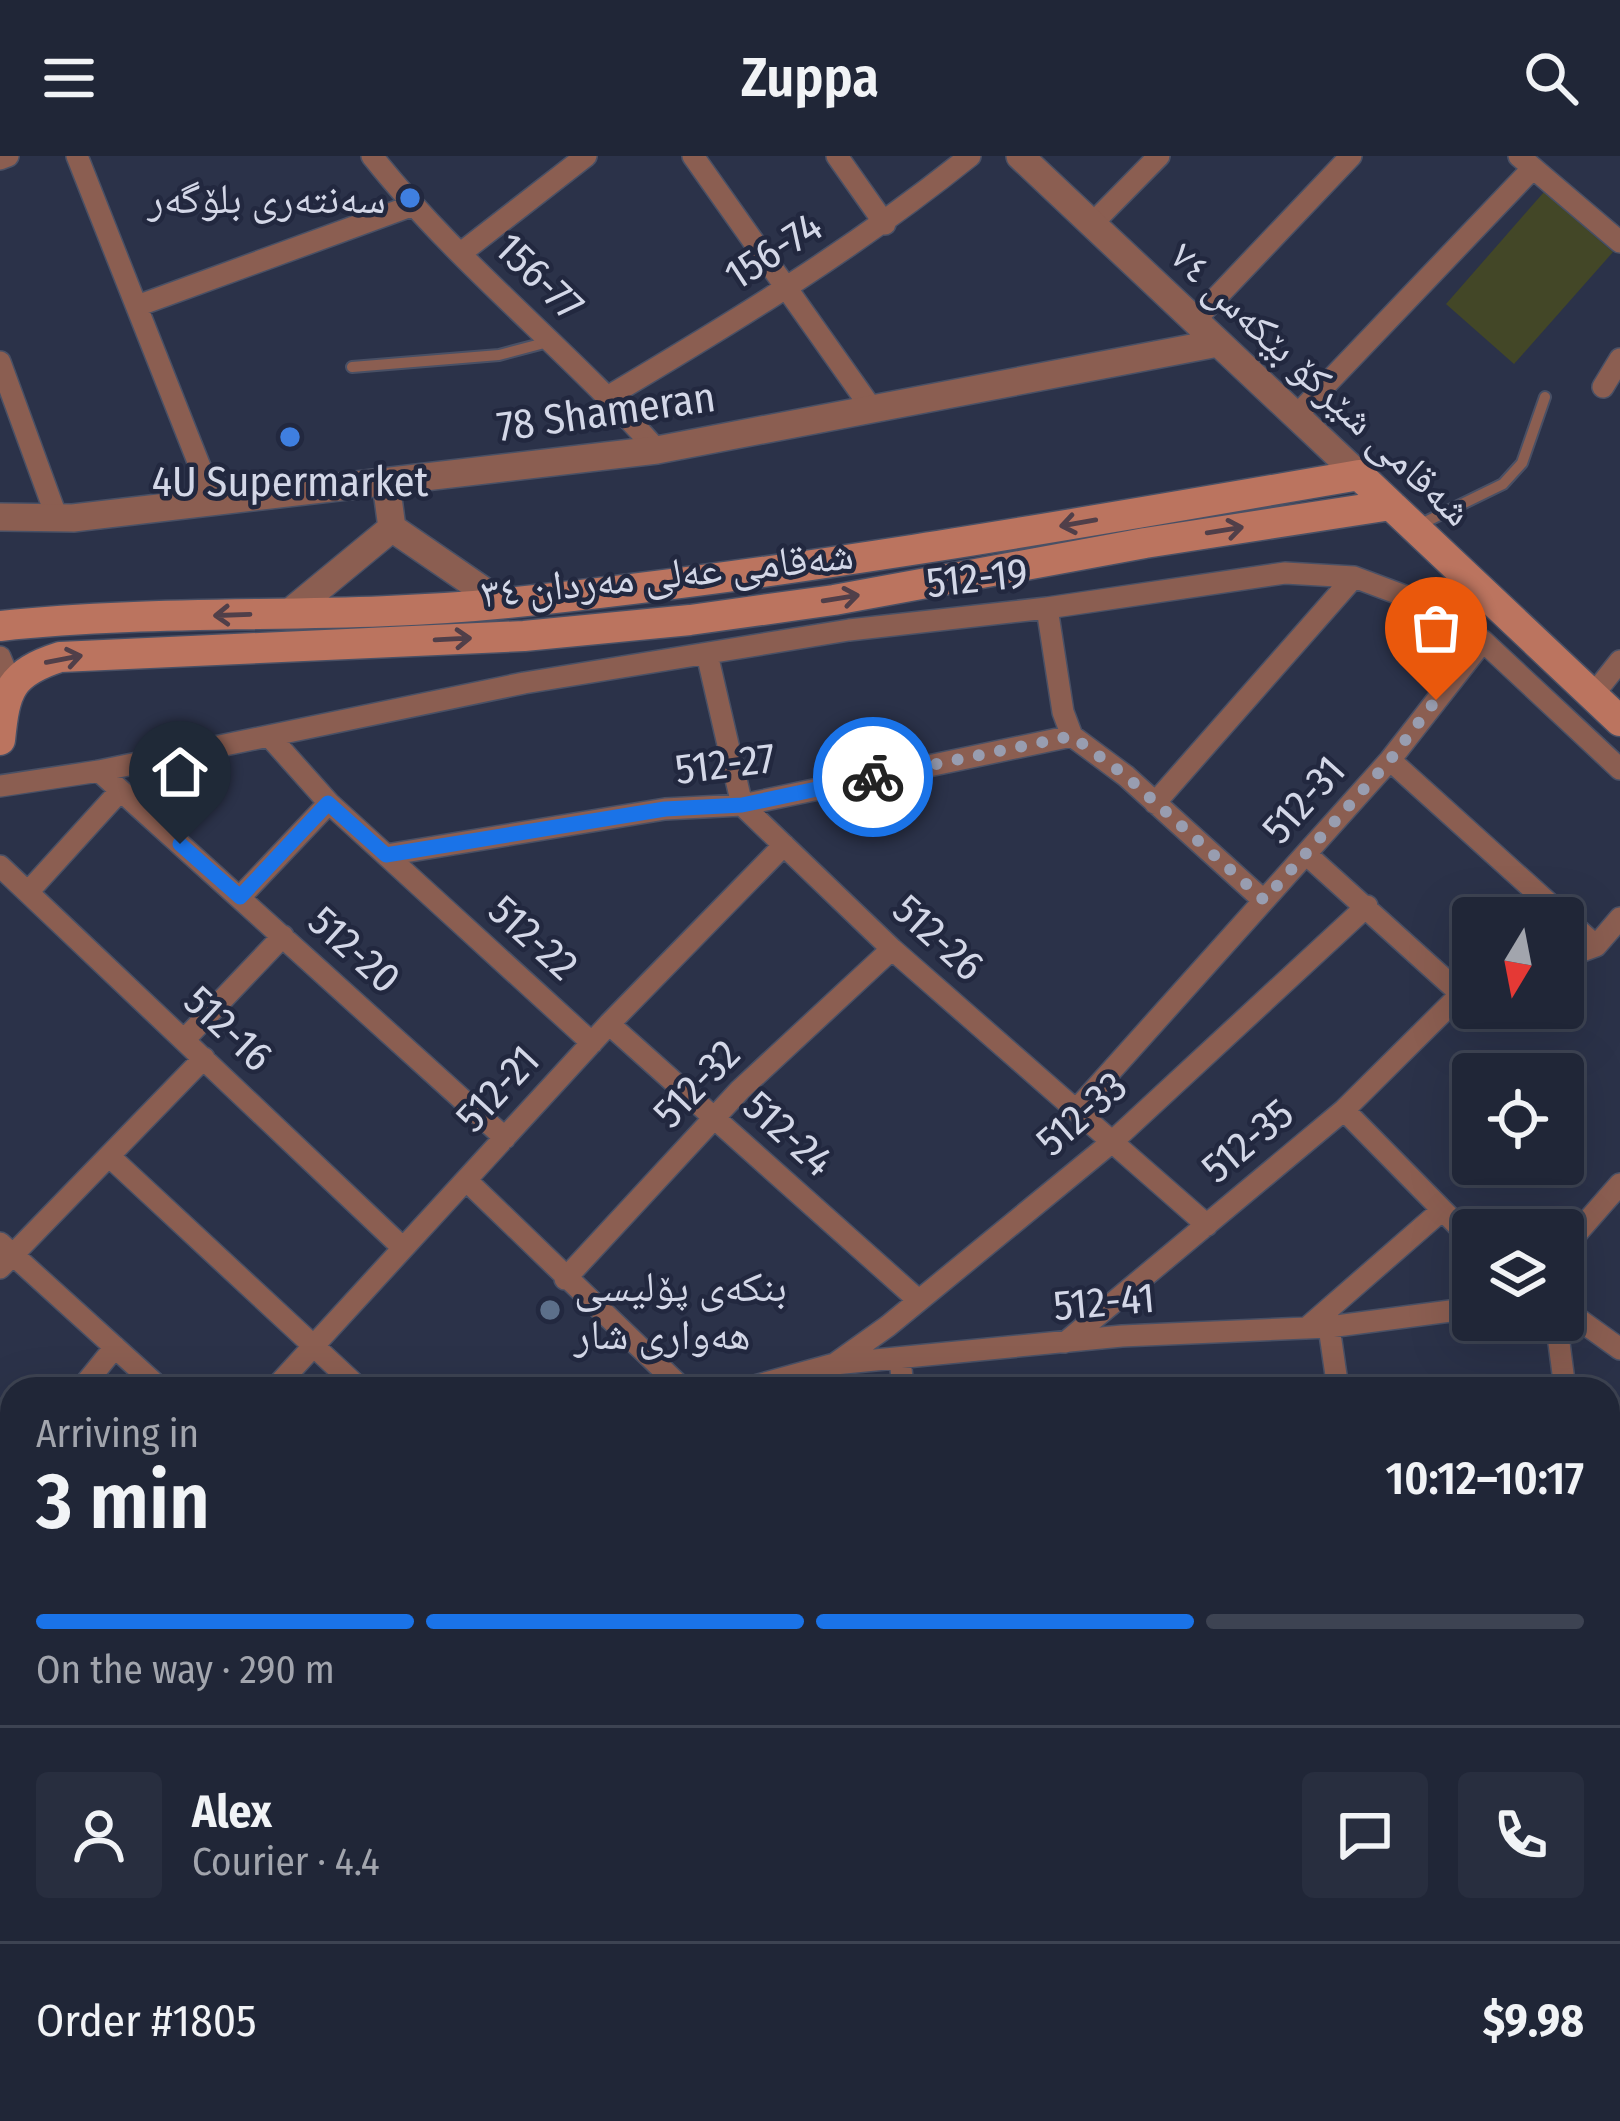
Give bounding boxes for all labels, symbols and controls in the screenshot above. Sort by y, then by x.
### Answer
icon: menu [36,45,102,111]
icon: search [1518,45,1584,111]
text: Zuppa [741,46,879,110]
place label: سەنتەری بلۆگەر [147,174,386,224]
marker: سەنتەری بلۆگەر [397,185,423,211]
street label: 156-74 [716,201,831,301]
street label: 156-77 [485,223,594,331]
street label: شەقامی شێرکۆ بێکەس ٧٤ [1160,231,1483,537]
street label: 78 Shameran [494,372,718,452]
marker: 4U Supermarket [277,424,303,450]
place label: 4U Supermarket [152,457,429,507]
one-way arrow [1059,513,1098,536]
one-way arrow [1204,518,1243,541]
street label: شەقامی عەلی مەردان ٣٤ [478,530,856,618]
street label: 512-19 [924,548,1030,608]
pin [1385,577,1487,700]
one-way arrow [820,586,859,609]
icon: bag [1403,595,1469,661]
one-way arrow [213,603,252,626]
one-way arrow [433,627,472,650]
one-way arrow [43,646,82,669]
courier [813,717,933,837]
pin [129,721,231,844]
street label: 512-27 [672,733,778,795]
icon: home [147,739,213,805]
icon: bike [840,744,906,810]
street label: 512-31 [1252,746,1356,853]
street label: 512-26 [883,884,994,991]
street label: 512-22 [479,885,588,990]
street label: 512-20 [298,896,410,1004]
north arrow [1452,897,1584,1029]
map controls [1452,897,1584,1341]
street label: 512-16 [174,976,283,1082]
street label: 512-32 [643,1030,750,1138]
street label: 512-21 [446,1035,550,1142]
button: locate [1452,1053,1584,1185]
street label: 512-33 [1026,1061,1137,1166]
street label: 512-24 [733,1081,843,1187]
street label: 512-35 [1192,1088,1303,1193]
button: layers [1452,1209,1584,1341]
place label: بنکەی پۆلیسی هەواری شار [573,1262,787,1360]
street label: 512-41 [1051,1273,1157,1331]
marker: بنکەی پۆلیسی هەواری شار [537,1297,563,1323]
text: Arriving in [36,1411,199,1457]
text: 10:12–10:17 [1386,1452,1584,1506]
text: 3 min [36,1455,210,1549]
text: On the way · 290 m [36,1647,335,1693]
button: person [36,1772,162,1898]
button: chat [1302,1772,1428,1898]
button: phone [1458,1772,1584,1898]
text: Alex [192,1785,272,1839]
text: Courier · 4.4 [192,1839,380,1885]
text: Order #1805 [36,1994,257,2048]
text: $9.98 [1483,1994,1584,2048]

